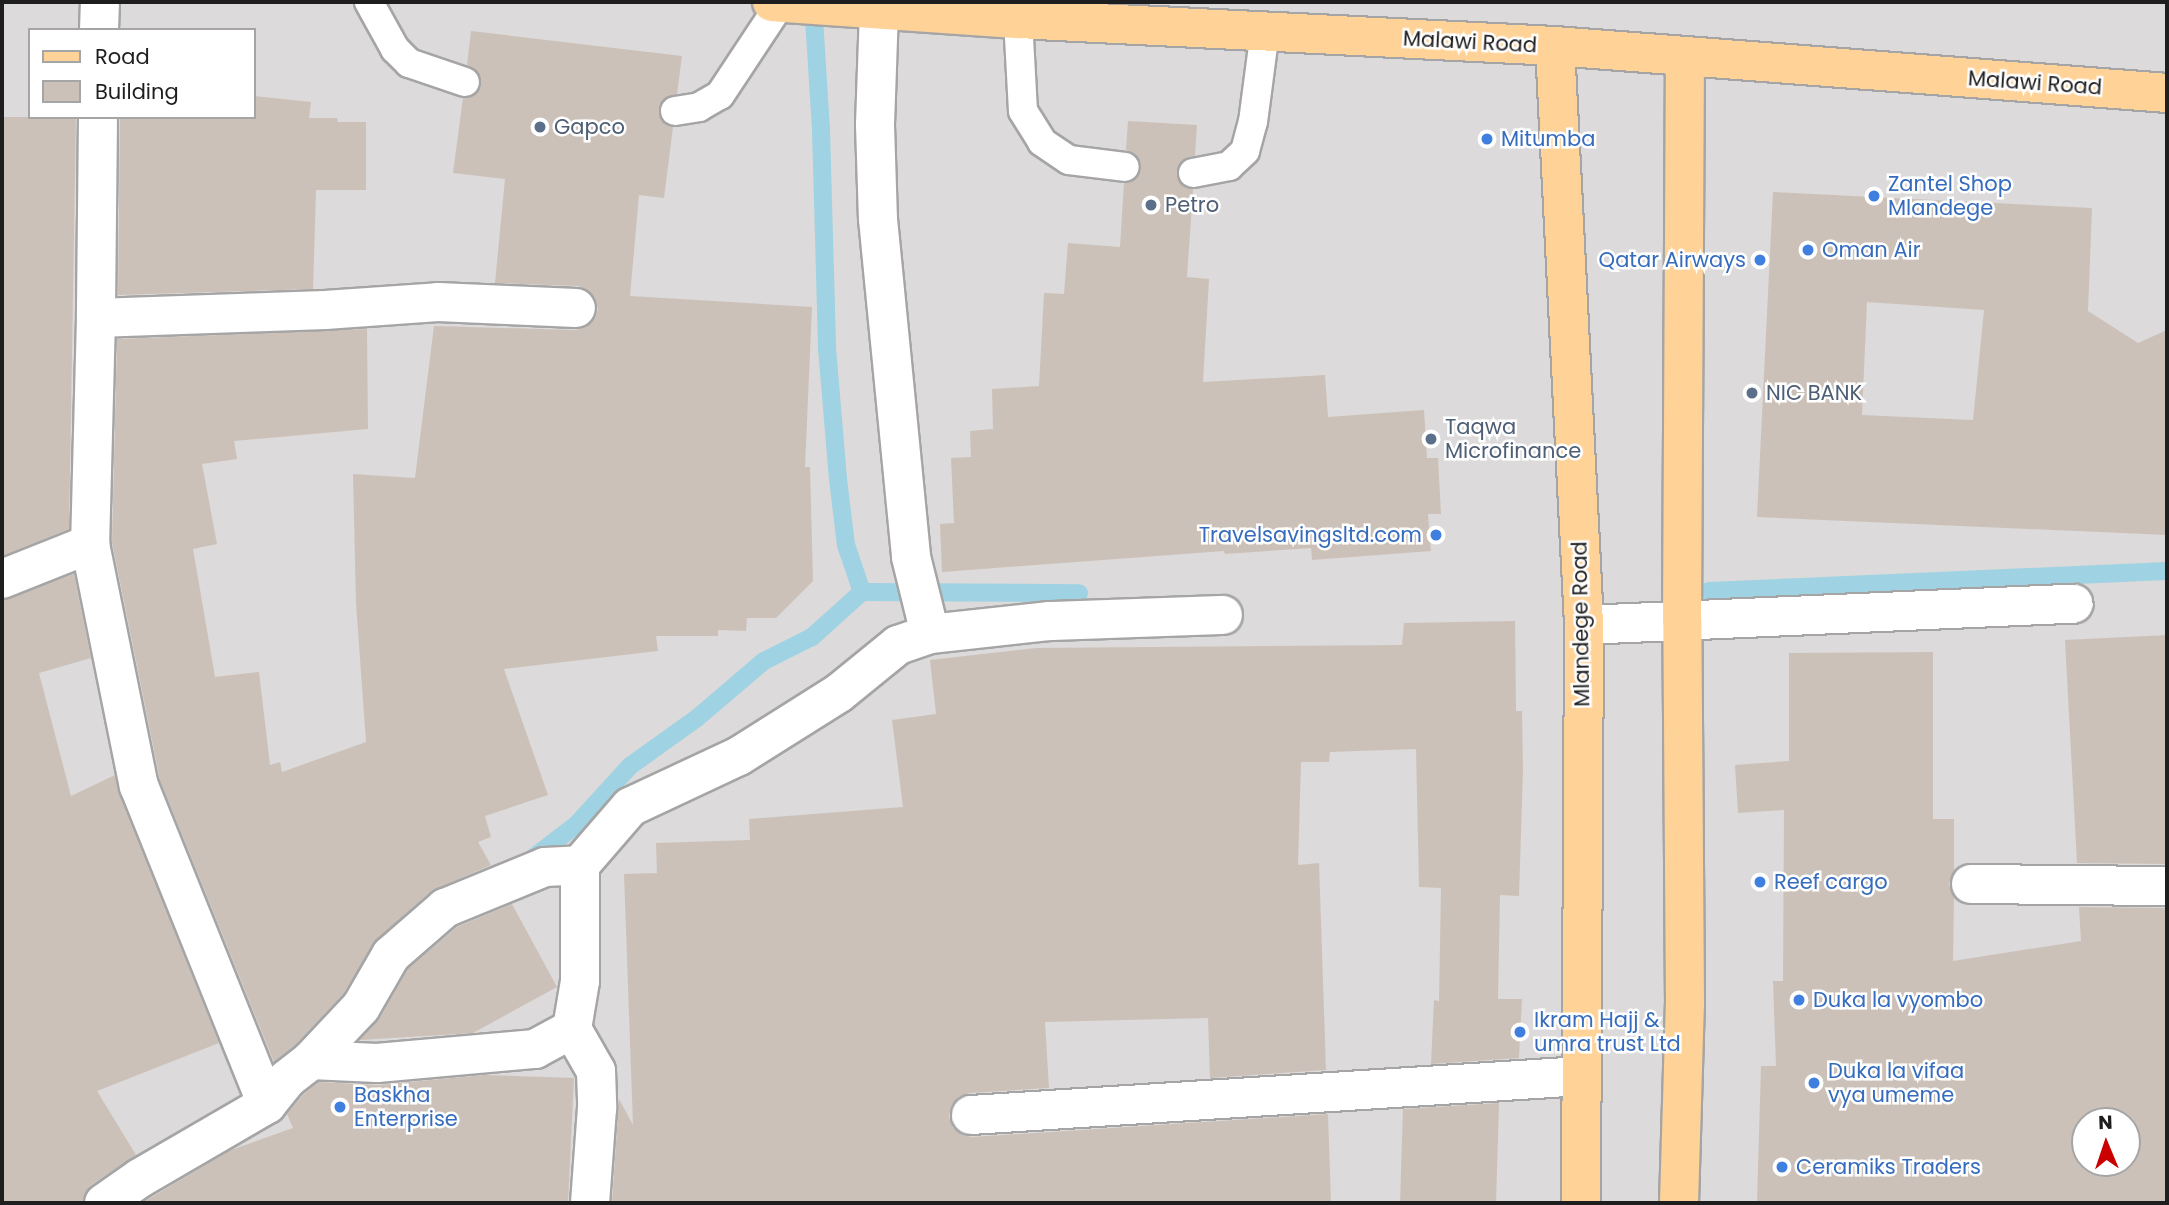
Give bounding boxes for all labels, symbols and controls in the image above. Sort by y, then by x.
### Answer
street label: Malawi Road [1402,26,1538,58]
legend [28,28,256,119]
text: Road [95,42,150,71]
street label: Malawi Road [1967,66,2103,100]
text: Building [95,77,179,106]
place label: Gapco [554,114,625,140]
marker: Gapco [532,119,548,135]
place label: Mitumba [1501,126,1595,152]
marker: Mitumba [1479,131,1495,147]
place label: Zantel Shop Mlandege [1888,171,2012,221]
marker: Zantel Shop Mlandege [1866,188,1882,204]
place label: Petro [1165,192,1219,218]
marker: Petro [1143,197,1159,213]
place label: Oman Air [1822,237,1921,263]
marker: Oman Air [1800,242,1816,258]
place label: Qatar Airways [1599,247,1746,273]
marker: Qatar Airways [1752,252,1768,268]
place label: NIC BANK [1766,380,1862,406]
marker: NIC BANK [1744,385,1760,401]
place label: Taqwa Microfinance [1445,414,1581,464]
marker: Taqwa Microfinance [1423,431,1439,447]
place label: Travelsavingsltd.com [1199,522,1422,548]
marker: Travelsavingsltd.com [1428,527,1444,543]
street label: Mlandege Road [1567,541,1595,707]
place label: Reef cargo [1774,869,1888,895]
marker: Reef cargo [1752,874,1768,890]
place label: Duka la vyombo [1813,987,1983,1013]
marker: Duka la vyombo [1791,992,1807,1008]
place label: Ikram Hajj & umra trust Ltd [1534,1007,1681,1057]
marker: Ikram Hajj & umra trust Ltd [1512,1024,1528,1040]
place label: Duka la vifaa vya umeme [1828,1058,1964,1108]
marker: Duka la vifaa vya umeme [1806,1075,1822,1091]
place label: Baskha Enterprise [354,1082,458,1132]
marker: Baskha Enterprise [332,1099,348,1115]
north arrow [2071,1107,2141,1177]
text: N [2098,1109,2113,1136]
place label: Ceramiks Traders [1796,1154,1981,1180]
marker: Ceramiks Traders [1774,1159,1790,1175]

